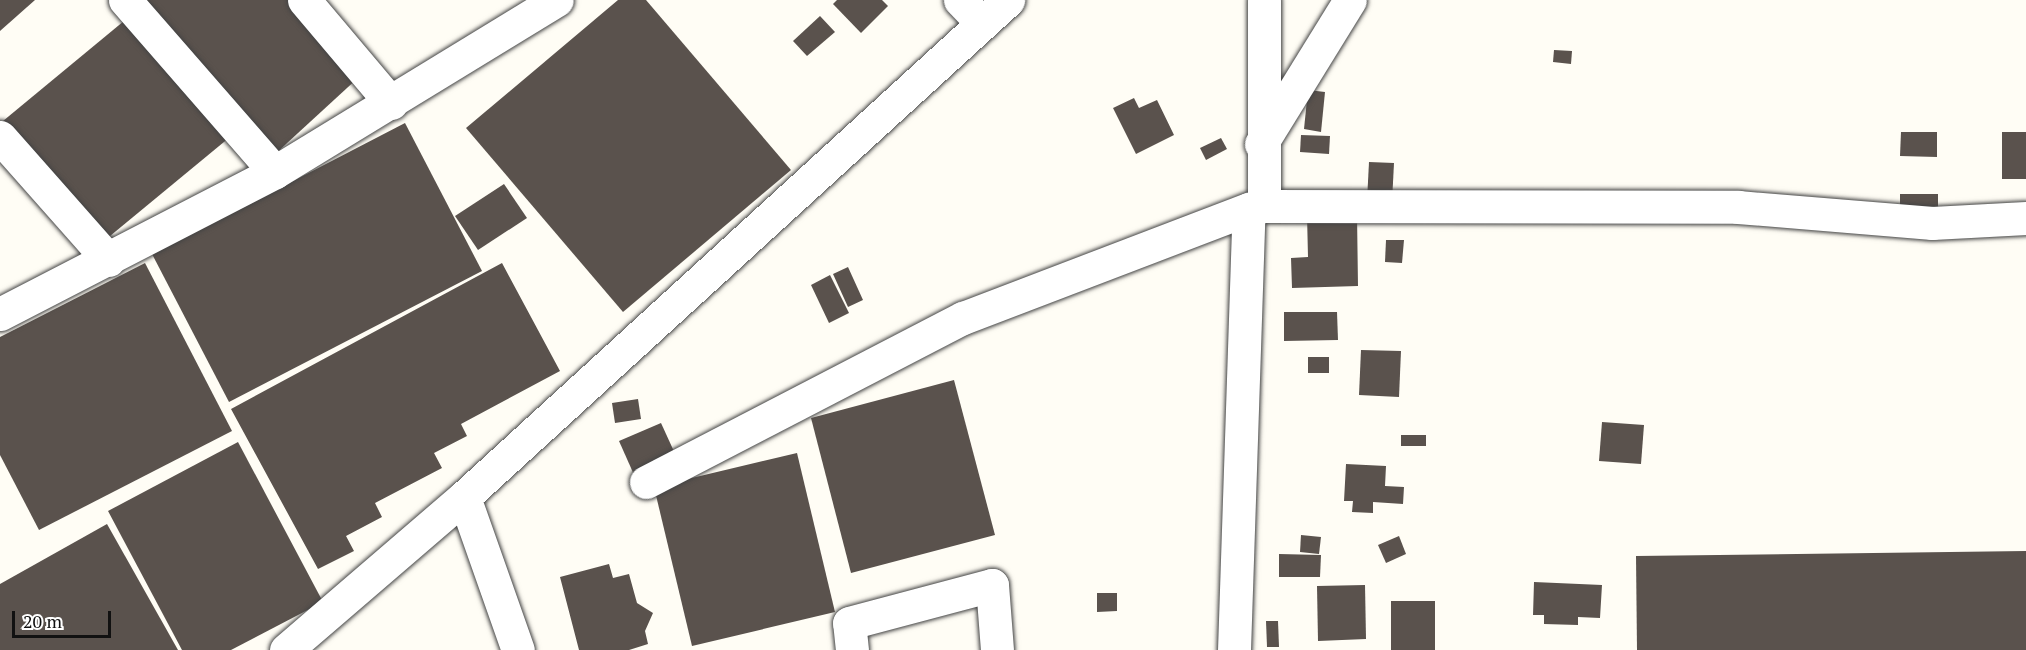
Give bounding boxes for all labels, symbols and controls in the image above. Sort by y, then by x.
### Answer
scale bar [15,599,114,637]
text: 20 m [23,609,62,633]

